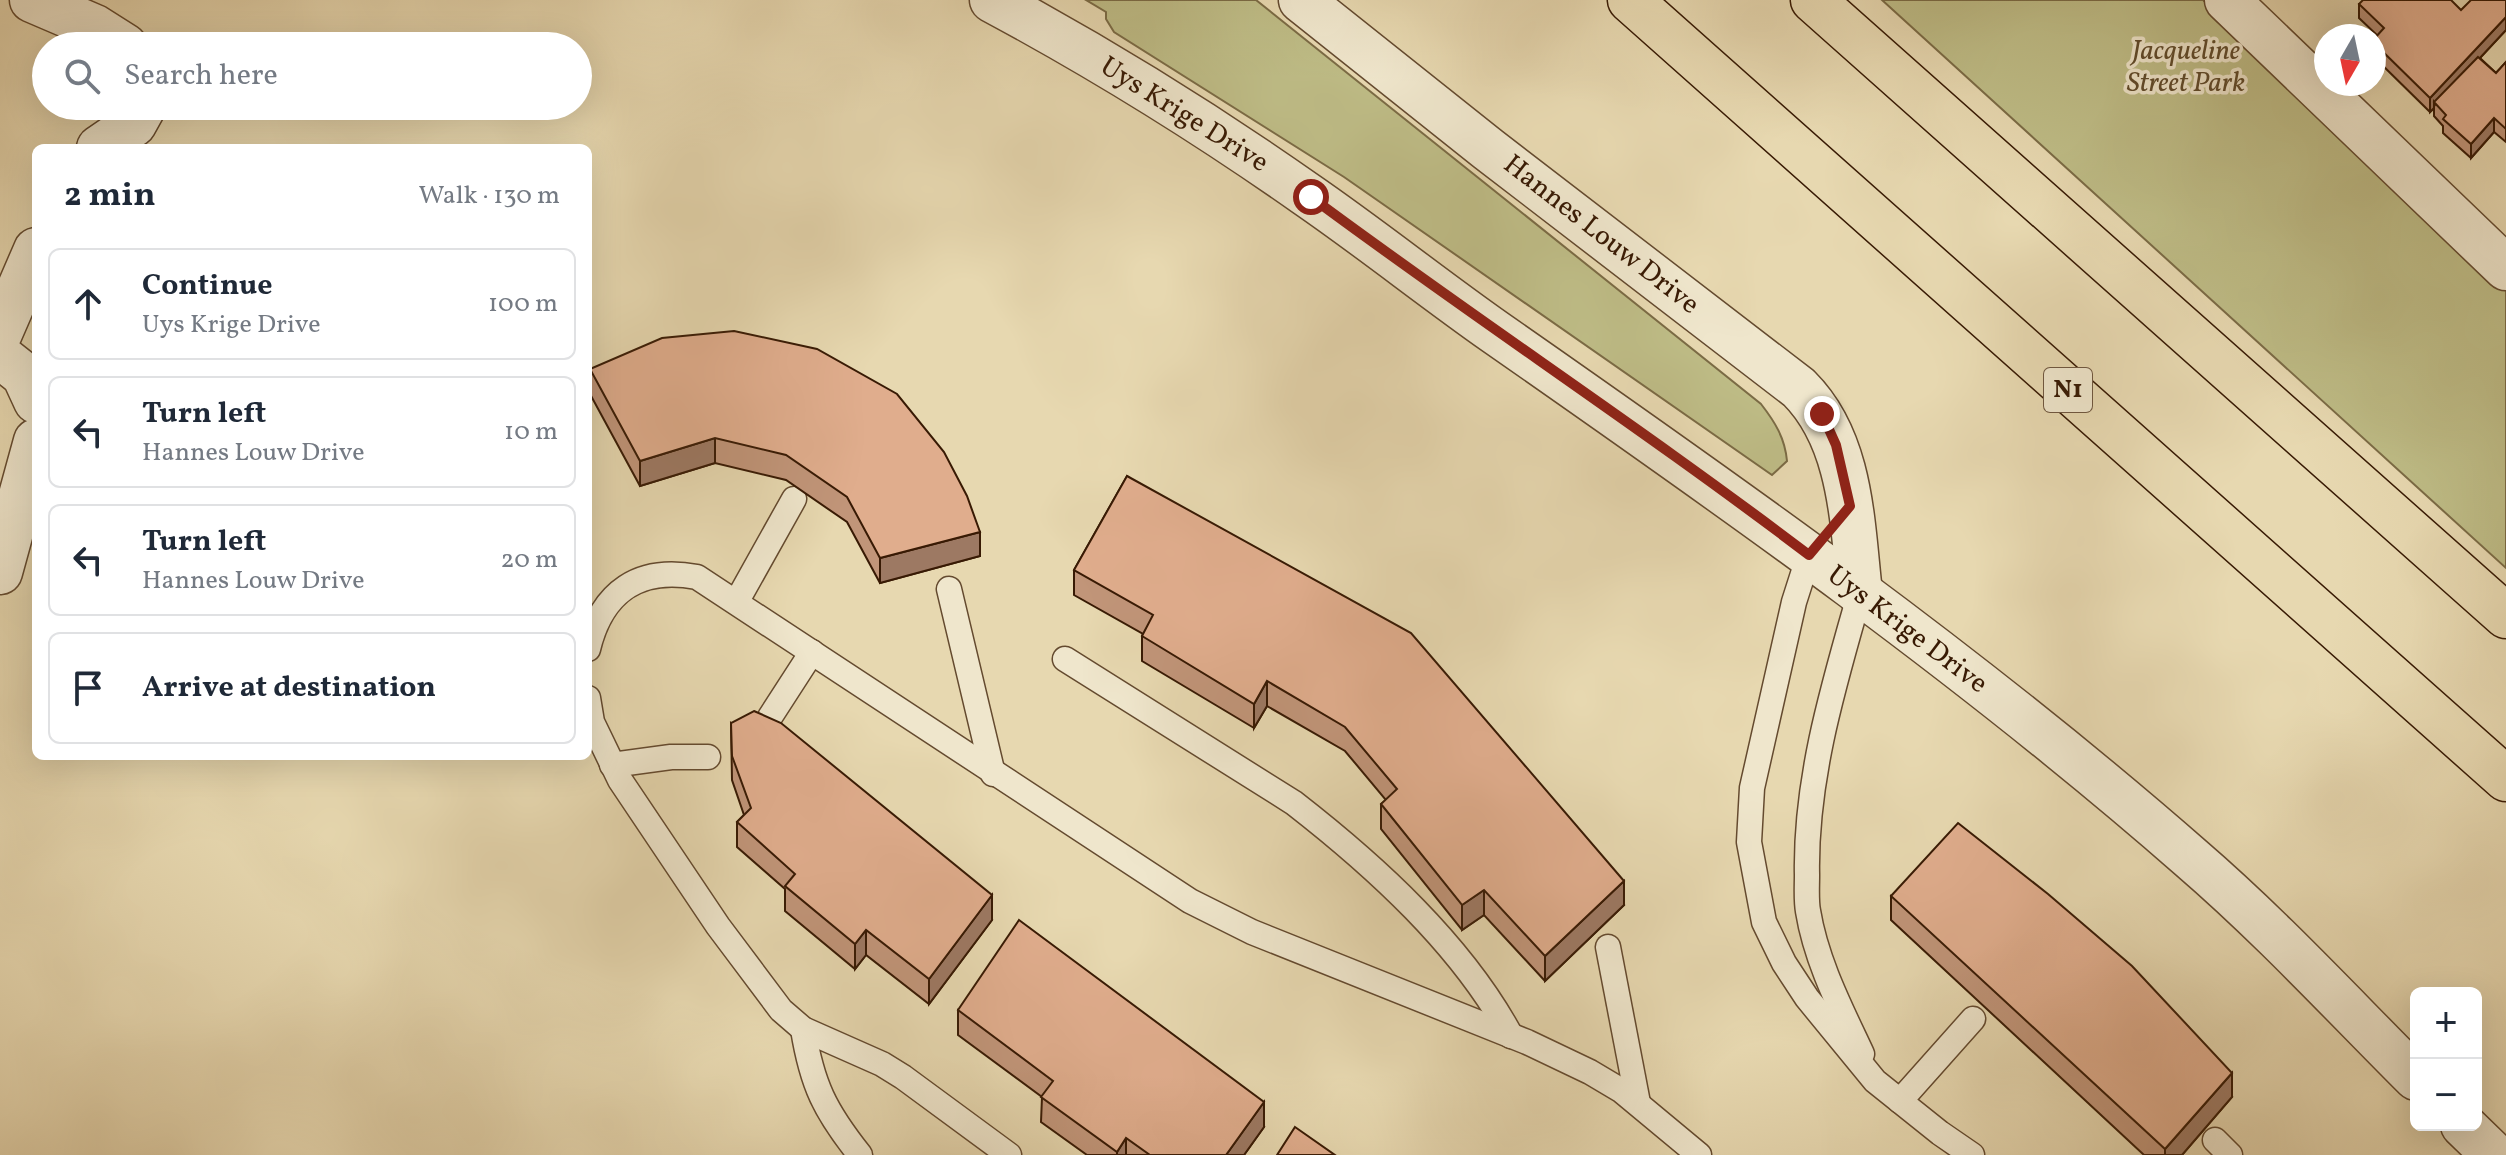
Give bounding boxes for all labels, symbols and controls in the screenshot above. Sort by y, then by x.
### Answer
north arrow [2314,24,2386,96]
search box [32,32,592,120]
park label: Jacqueline Street Park [2127,32,2245,103]
street label: Uys Krige Drive [1092,47,1276,183]
icon: search [60,54,104,98]
text: Search here [124,55,278,97]
street label: Hannes Louw Drive [1495,146,1707,324]
text: 2 min [64,173,156,220]
text: Walk · 130 m [419,178,560,214]
route start [1293,179,1329,215]
text: Continue [142,265,273,307]
icon: ahead [66,282,110,326]
text: 100 m [488,286,558,322]
text: Uys Krige Drive [142,307,321,343]
road number: N1 [2044,368,2092,412]
text: Turn left [142,393,266,435]
route end [1804,396,1840,432]
icon: left [66,410,110,454]
text: 10 m [504,414,558,450]
text: Hannes Louw Drive [142,435,365,471]
text: Turn left [142,521,266,563]
icon: left [66,538,110,582]
text: 20 m [500,542,558,578]
street label: Uys Krige Drive [1818,557,1996,703]
text: Hannes Louw Drive [142,563,365,599]
icon: arrive [66,666,110,710]
text: Arrive at destination [142,667,436,709]
map controls [2410,987,2482,1131]
button: + [2410,987,2482,1059]
button: − [2410,1059,2482,1131]

